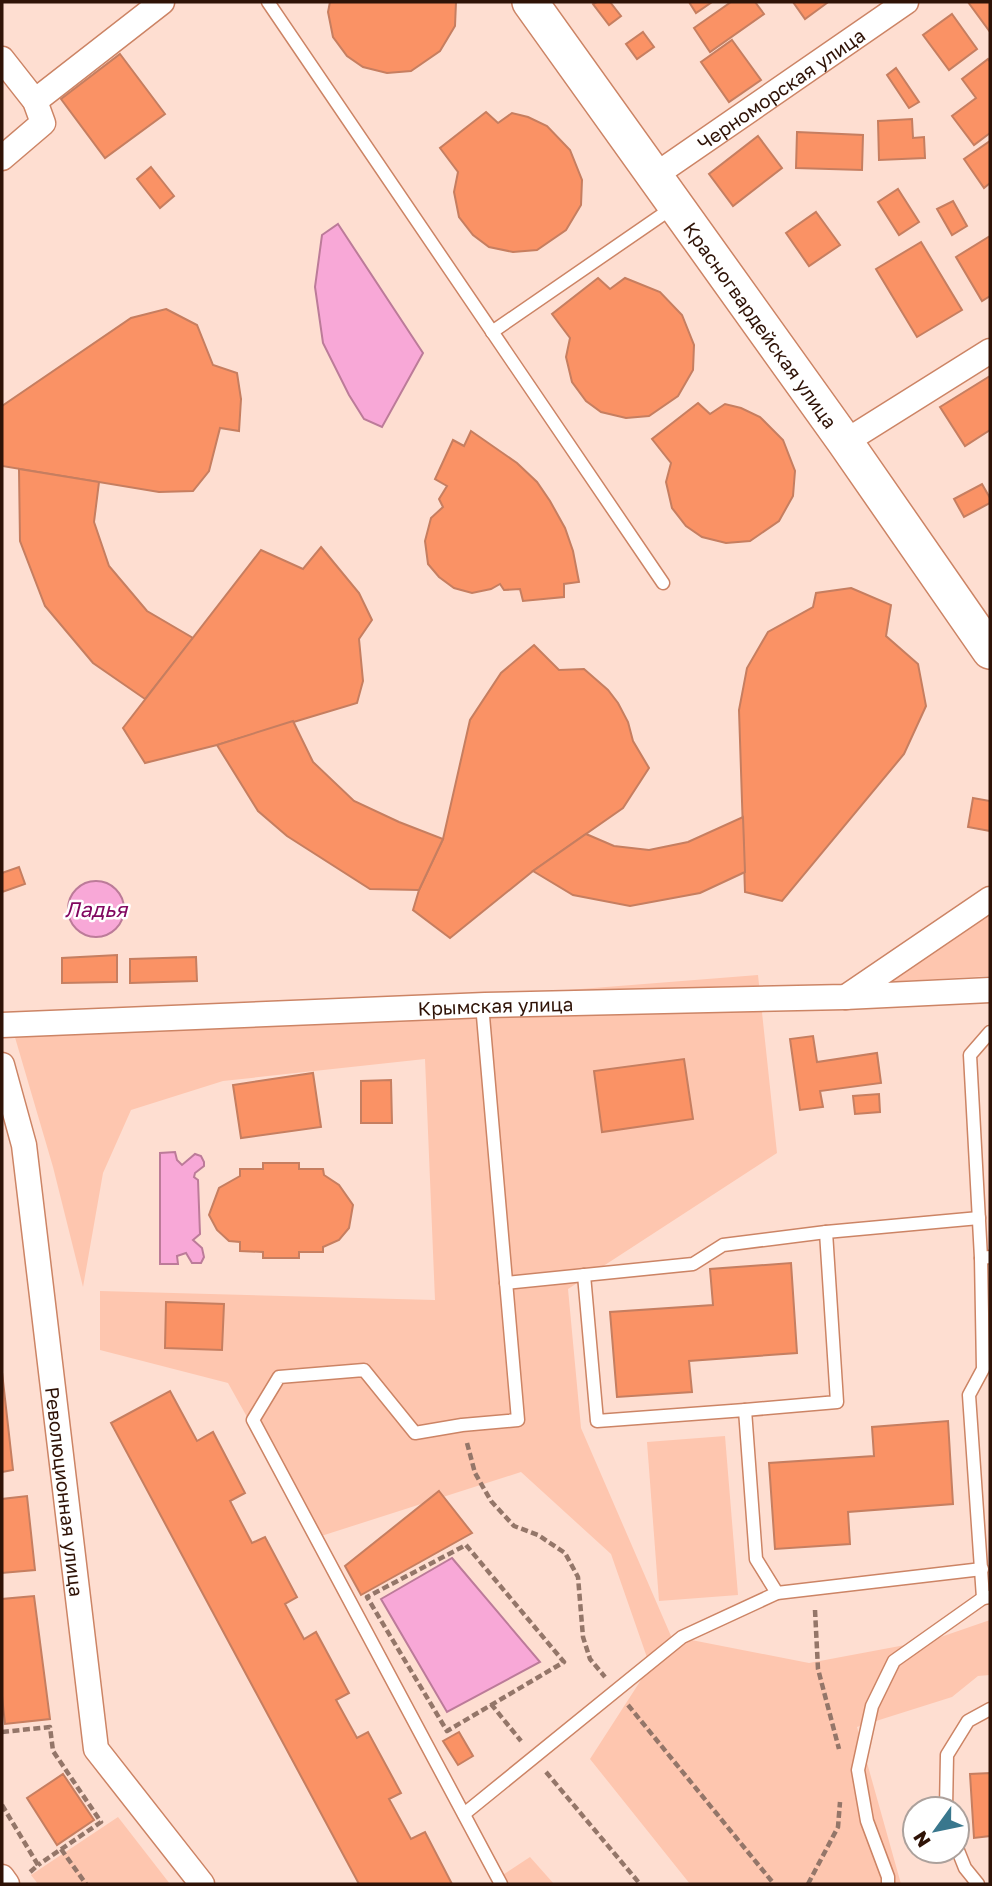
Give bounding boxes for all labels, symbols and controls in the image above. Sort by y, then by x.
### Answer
street label: Черноморская улица [693,23,869,154]
street label: Красногвардейская улица [680,217,843,432]
water label: Ладья [65,896,129,922]
street label: Крымская улица [417,992,574,1019]
street label: Революционная улица [41,1385,89,1598]
north arrow [901,1795,971,1865]
text: N [908,1827,935,1852]

